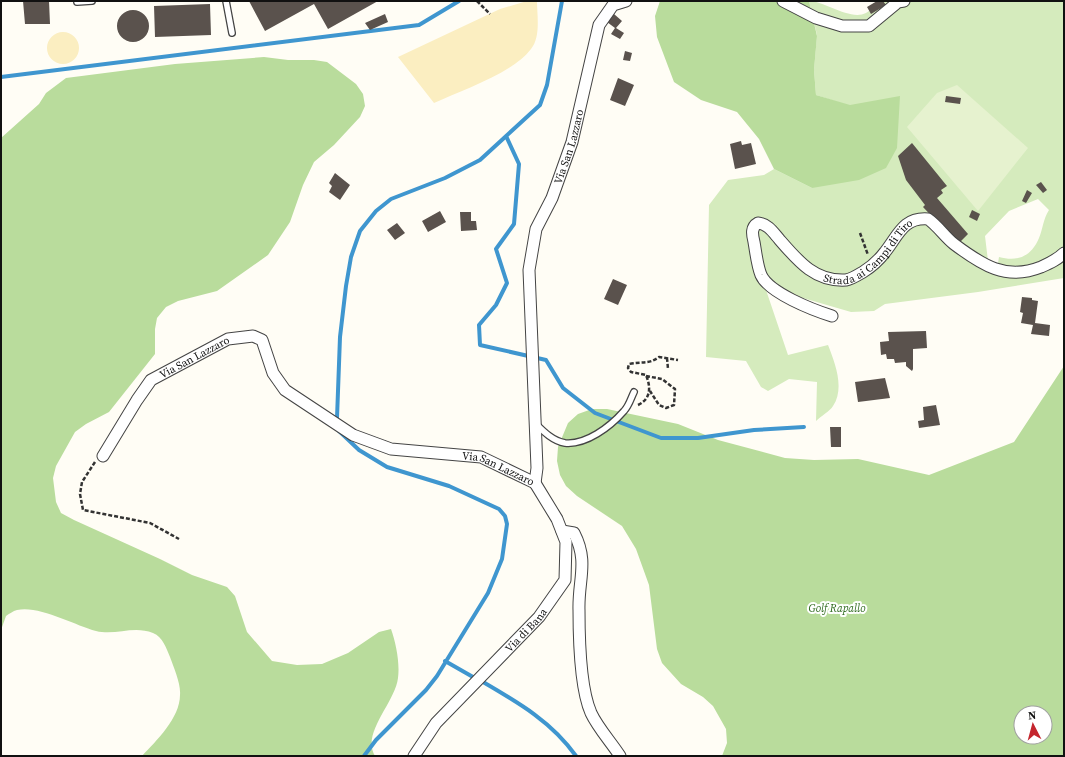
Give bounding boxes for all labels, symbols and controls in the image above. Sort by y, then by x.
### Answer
street label: Via San Lazzaro [550,108,587,186]
street label: Strada ai Campi di Tiro [822,215,915,288]
street label: Via San Lazzaro [157,332,232,382]
street label: Via San Lazzaro [462,448,537,489]
park label: Golf Rapallo [808,601,866,616]
street label: Via di Bana [501,605,551,655]
north arrow [1013,705,1053,745]
text: N [1027,708,1037,723]

